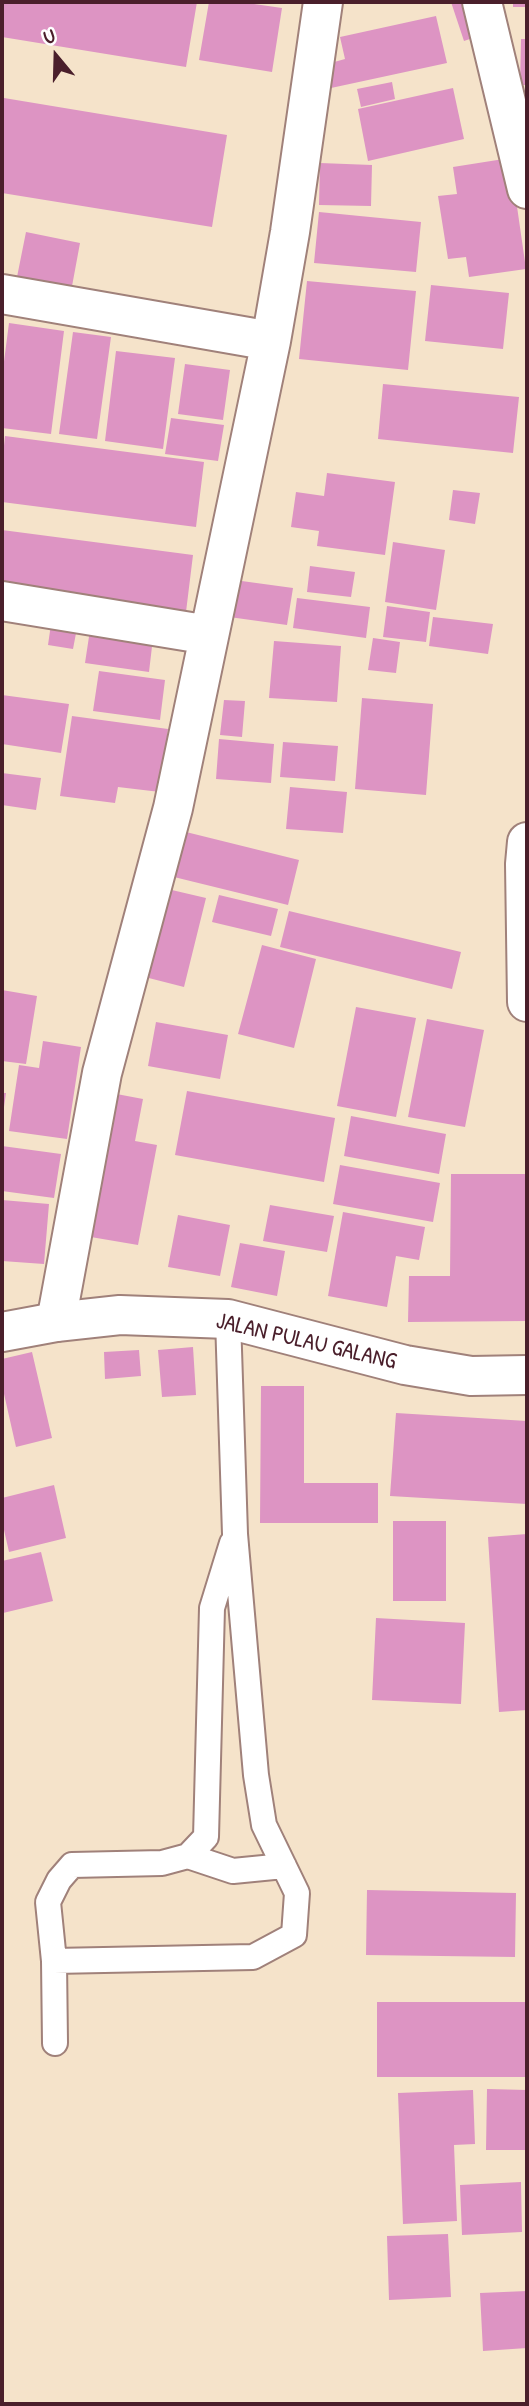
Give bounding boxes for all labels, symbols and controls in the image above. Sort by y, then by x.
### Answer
north arrow [21,21,91,91]
text: U [40,22,58,50]
street label: JALAN PULAU GALANG [213,1308,399,1376]

